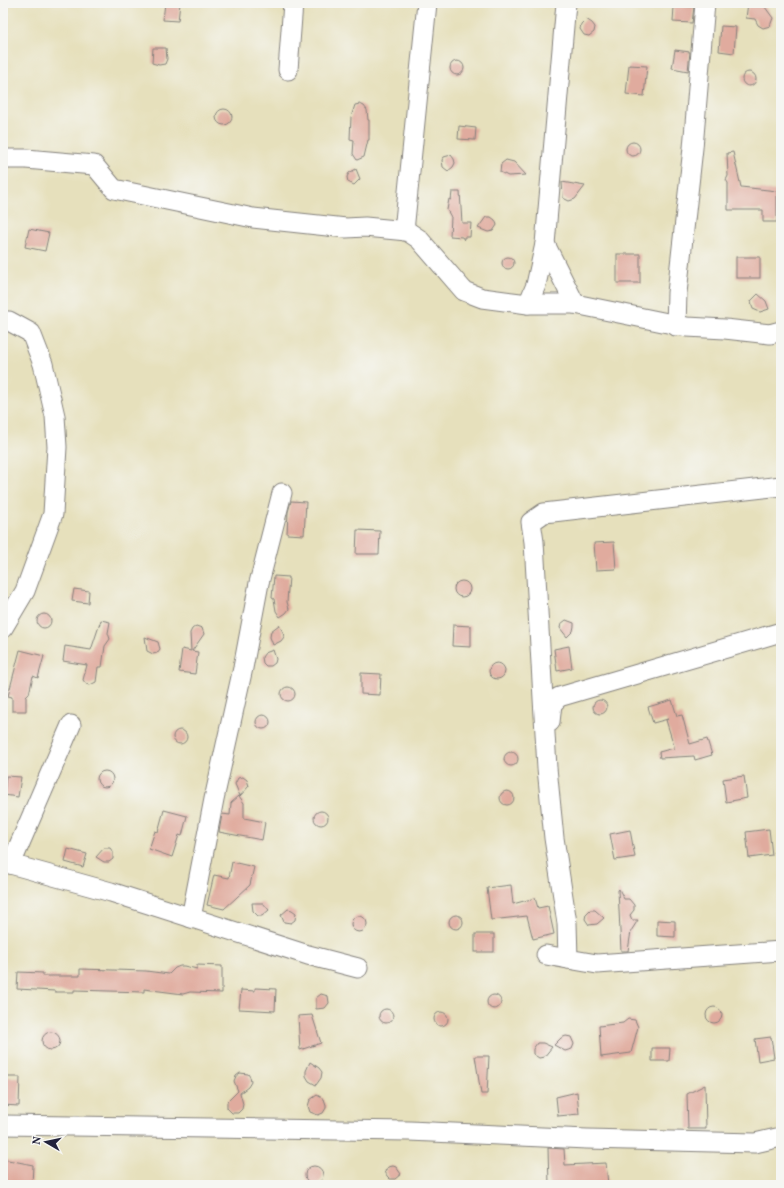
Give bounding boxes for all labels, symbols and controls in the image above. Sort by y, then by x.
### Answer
north arrow [26,1122,66,1162]
text: N [30,1136,46,1146]

